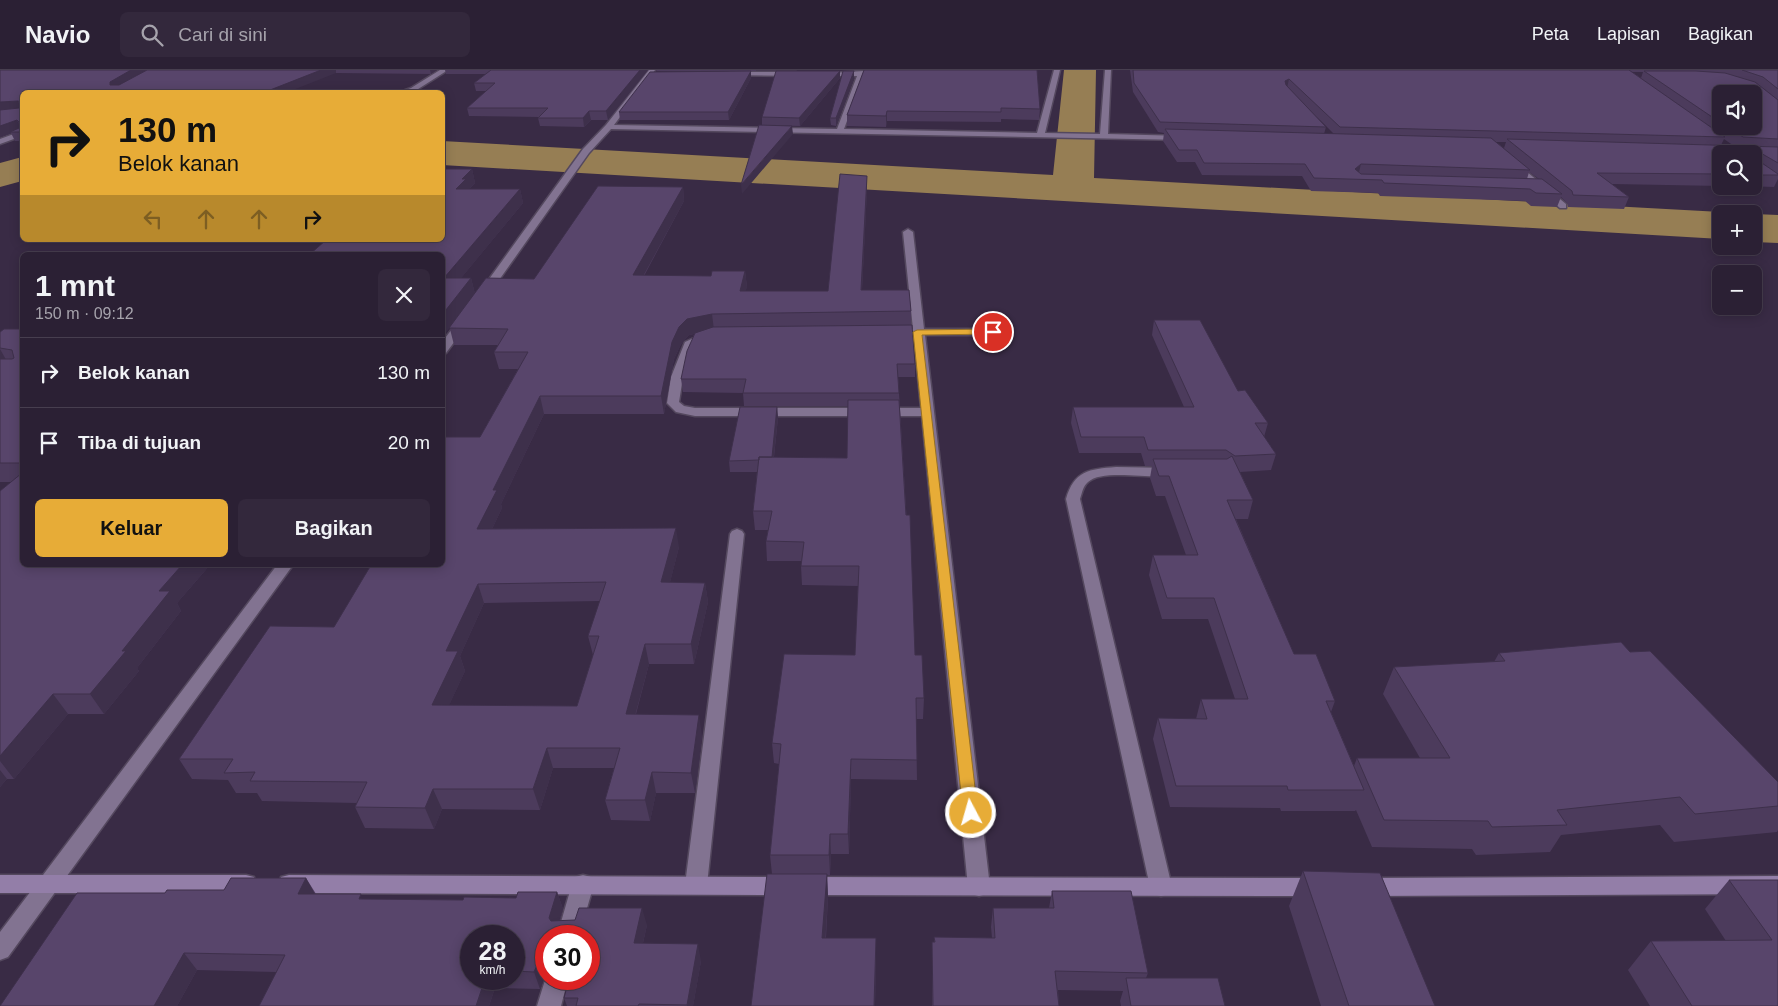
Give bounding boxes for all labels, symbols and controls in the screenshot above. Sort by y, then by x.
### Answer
search box [120,12,470,57]
text: Navio [25,21,90,48]
icon: search [138,21,166,49]
text: Cari di sini [178,24,267,45]
text: Peta [1532,24,1569,44]
text: Lapisan [1597,24,1660,44]
text: Bagikan [1688,24,1753,44]
map controls [1712,85,1762,315]
button: sound [1712,85,1762,135]
icon: right [35,110,100,175]
text: 130 m [118,110,217,149]
button: search [1712,145,1762,195]
text: Belok kanan [118,151,239,176]
icon: left [139,205,167,233]
icon: ahead [192,205,220,233]
icon: ahead [245,205,273,233]
icon: right [298,205,326,233]
button: + [1712,205,1762,255]
button: − [1712,265,1762,315]
text: 1 mnt [35,269,115,302]
button: close [378,269,430,321]
text: 150 m · 09:12 [35,305,134,322]
pin [972,311,1014,353]
icon: arrive [979,318,1007,346]
icon: right [35,359,63,387]
text: Belok kanan [78,362,190,383]
text: 130 m [377,362,430,383]
icon: arrive [35,429,63,457]
text: Tiba di tujuan [78,432,201,453]
text: 20 m [388,432,430,453]
button: Keluar [35,499,228,557]
button: Bagikan [238,499,430,557]
position arrow [944,786,996,838]
speed limit sign: 30 [535,925,600,990]
text: 28 [479,937,506,965]
text: km/h [479,963,506,977]

